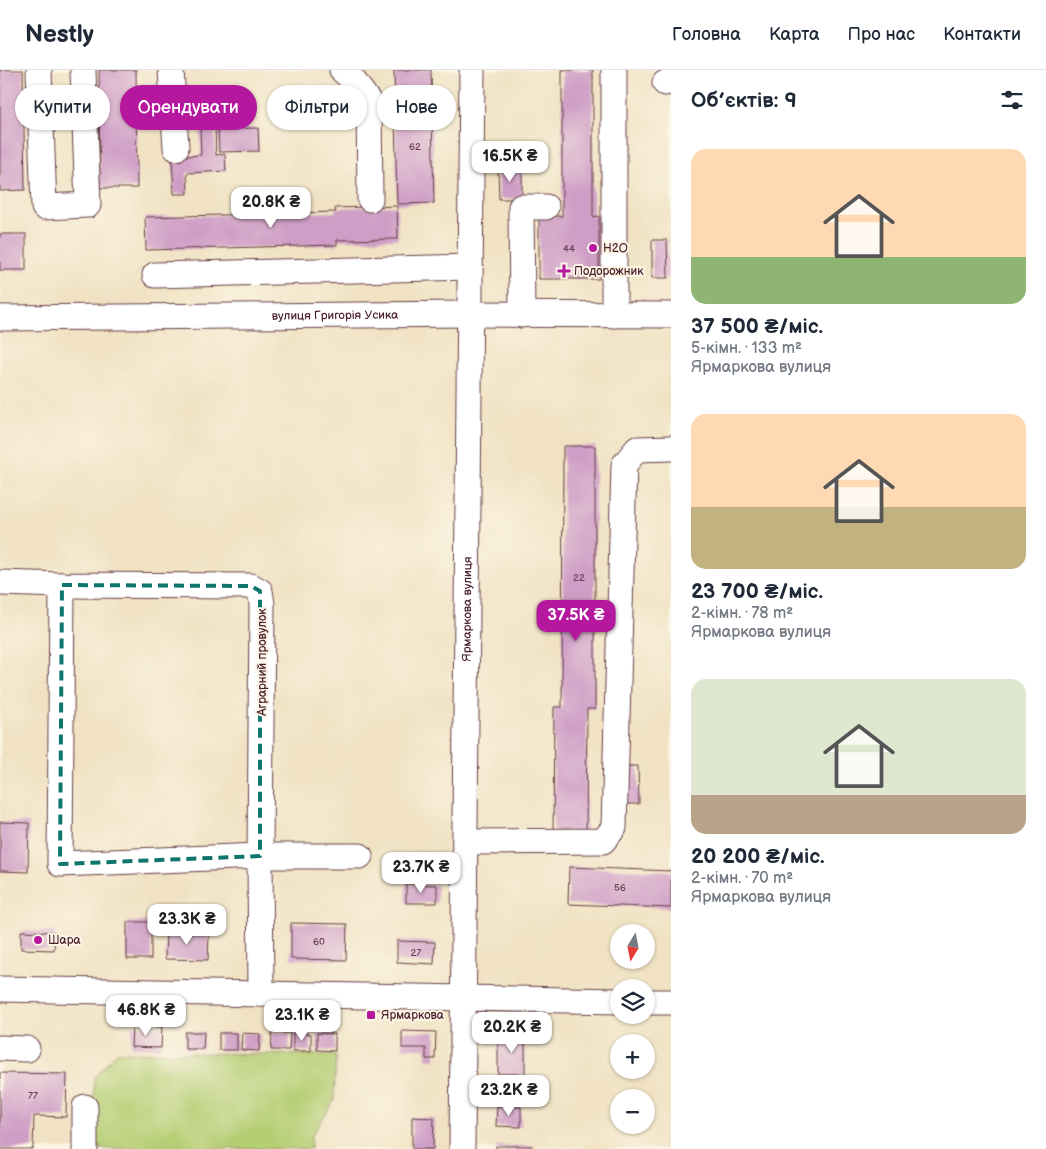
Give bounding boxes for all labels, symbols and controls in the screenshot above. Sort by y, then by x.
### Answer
text: Nestly [25,20,94,49]
text: Головна [672,24,741,45]
text: Карта [769,24,820,45]
text: Про нас [848,24,915,45]
text: Контакти [943,24,1021,45]
chip: Купити [15,85,110,130]
chip: Орендувати [120,85,257,130]
chip: Фільтри [267,85,367,130]
chip: Нове [377,85,456,130]
icon: filters [998,86,1026,114]
text: Об’єктів: 9 [691,88,797,113]
pin: 16.5K ₴ [464,140,556,183]
house number: 62 [409,141,421,153]
text: 16.5K ₴ [482,147,538,166]
icon: home [814,181,904,271]
pin: 20.8K ₴ [225,186,317,229]
text: 20.8K ₴ [242,193,300,212]
place label: H2O [603,241,628,256]
marker: H2O [587,242,599,254]
house number: 44 [563,243,575,255]
place label: Подорожник [574,264,644,279]
marker: Подорожник [558,265,570,277]
street label: вулиця Григорія Усика [272,308,398,324]
text: 37 500 ₴/міс. [691,314,823,339]
text: 5-кімн. · 133 m² [691,339,802,358]
text: Ярмаркова вулиця [691,358,831,377]
icon: home [814,446,904,536]
street label: Ярмаркова вулиця [460,556,475,662]
house number: 22 [573,572,585,584]
text: 23 700 ₴/міс. [691,579,823,604]
pin: 37.5K ₴ [530,600,622,642]
text: 2-кімн. · 78 m² [691,604,793,623]
text: 37.5K ₴ [548,606,604,625]
street label: Аграрний провулок [255,608,270,717]
text: Ярмаркова вулиця [691,623,831,642]
icon: home [814,711,904,801]
text: 20 200 ₴/міс. [691,844,825,869]
pin: 23.7K ₴ [375,852,467,894]
text: 23.7K ₴ [393,858,449,877]
text: 2-кімн. · 70 m² [691,869,793,888]
house number: 56 [614,882,626,894]
text: Ярмаркова вулиця [691,888,831,907]
pin: 23.3K ₴ [141,904,233,946]
text: 23.3K ₴ [158,910,216,929]
north arrow [610,924,655,969]
map controls [610,924,655,1134]
place label: Шара [48,933,81,948]
marker: Шара [32,934,44,946]
house number: 60 [313,936,325,948]
house number: 27 [411,947,421,959]
button: layers [610,979,655,1024]
pin: 46.8K ₴ [100,994,192,1037]
pin: 23.1K ₴ [256,1000,348,1042]
text: 46.8K ₴ [117,1001,175,1020]
text: 23.1K ₴ [275,1006,329,1025]
place label: Ярмаркова [381,1008,444,1023]
marker: Ярмаркова [365,1009,377,1021]
pin: 20.2K ₴ [466,1012,558,1054]
text: 20.2K ₴ [483,1018,541,1037]
button: + [610,1034,655,1079]
pin: 23.2K ₴ [463,1074,555,1117]
text: 23.2K ₴ [480,1081,538,1100]
button: − [610,1089,655,1134]
house number: 77 [28,1090,38,1102]

